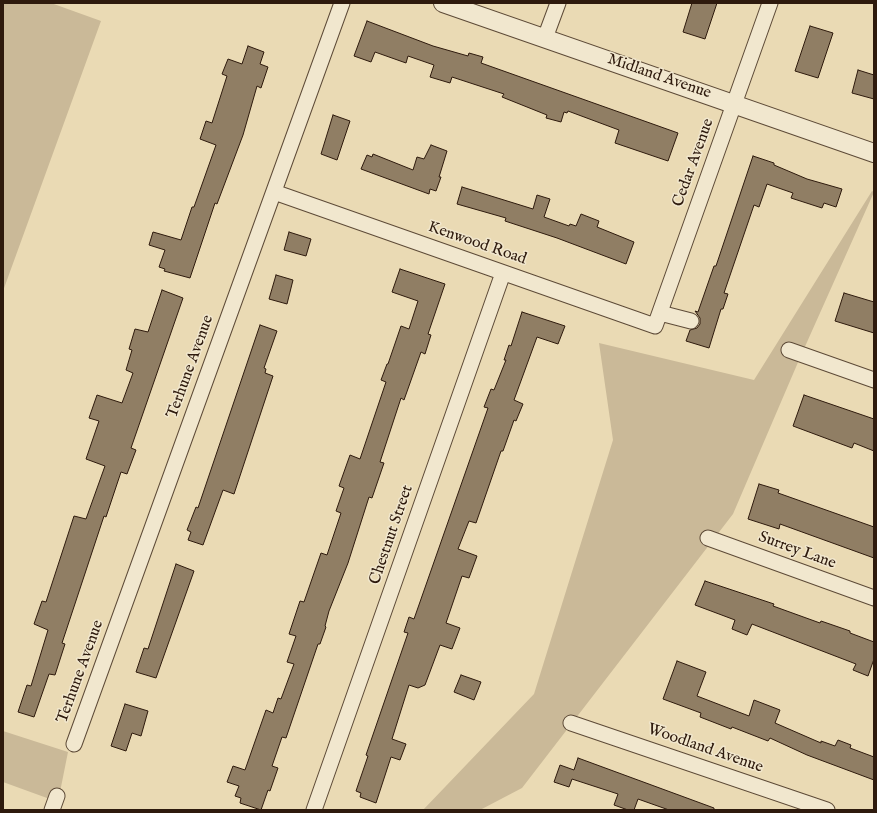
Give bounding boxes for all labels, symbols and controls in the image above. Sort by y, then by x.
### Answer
street label: Midland Avenue [605,50,713,104]
street label: Cedar Avenue [669,116,719,210]
street label: Kenwood Road [425,218,529,270]
street label: Terhune Avenue [163,313,219,421]
street label: Chestnut Street [366,483,418,587]
street label: Surrey Lane [756,528,838,574]
street label: Terhune Avenue [53,618,109,726]
street label: Woodland Avenue [645,720,765,778]

